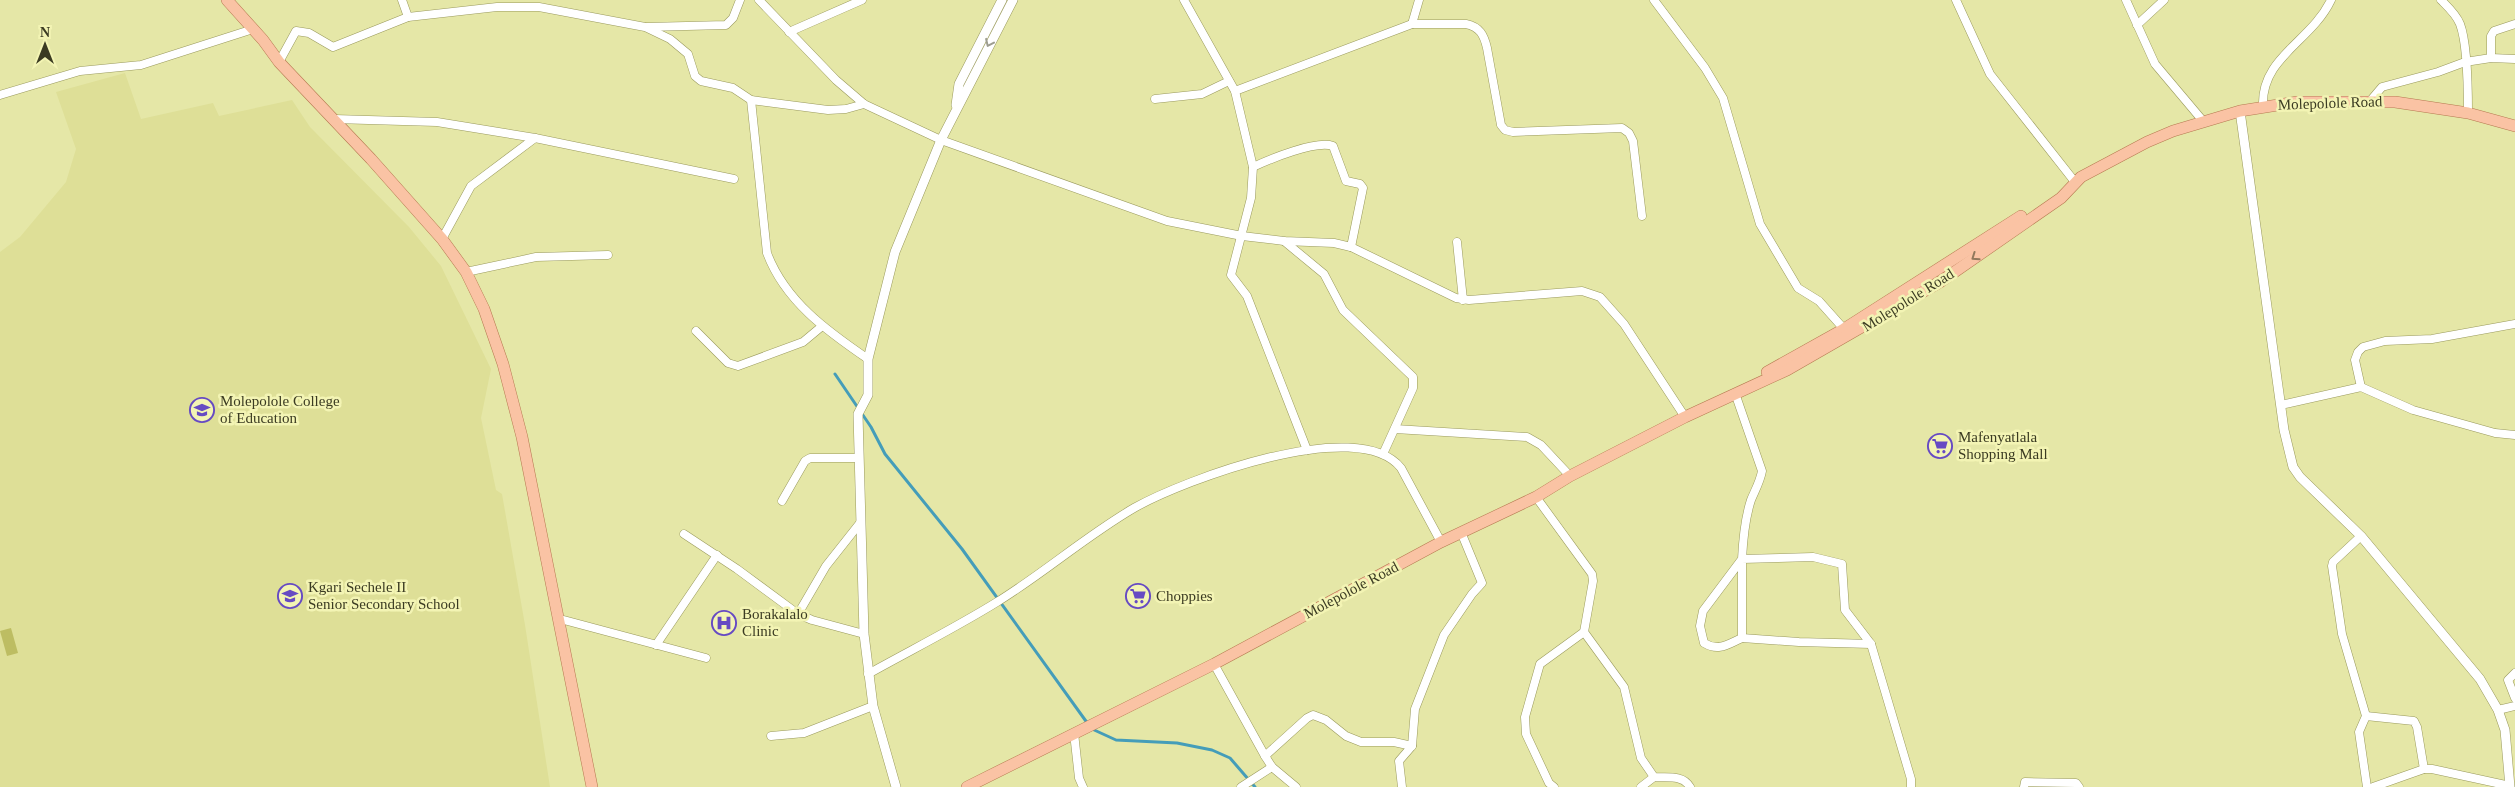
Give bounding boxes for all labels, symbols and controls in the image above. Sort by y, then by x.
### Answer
north arrow [20,20,70,70]
text: N [40,25,50,40]
one-way arrow [985,38,995,47]
street label: Molepolole Road [2277,93,2383,113]
one-way arrow [1971,251,1981,260]
street label: Molepolole Road [1859,265,1957,334]
place label: Molepolole College of Education [220,393,340,426]
school or university icon: Molepolole College of Education [189,397,215,423]
place label: Mafenyatlala Shopping Mall [1958,429,2048,462]
supermarket icon: Mafenyatlala Shopping Mall [1927,433,1953,459]
street label: Molepolole Road [1301,558,1401,622]
place label: Kgari Sechele II Senior Secondary School [308,579,460,612]
school or university icon: Kgari Sechele II Senior Secondary School [277,583,303,609]
supermarket icon: Choppies [1125,583,1151,609]
place label: Choppies [1156,588,1213,604]
place label: Borakalalo Clinic [742,606,808,639]
hospital icon: Borakalalo Clinic [711,610,737,636]

